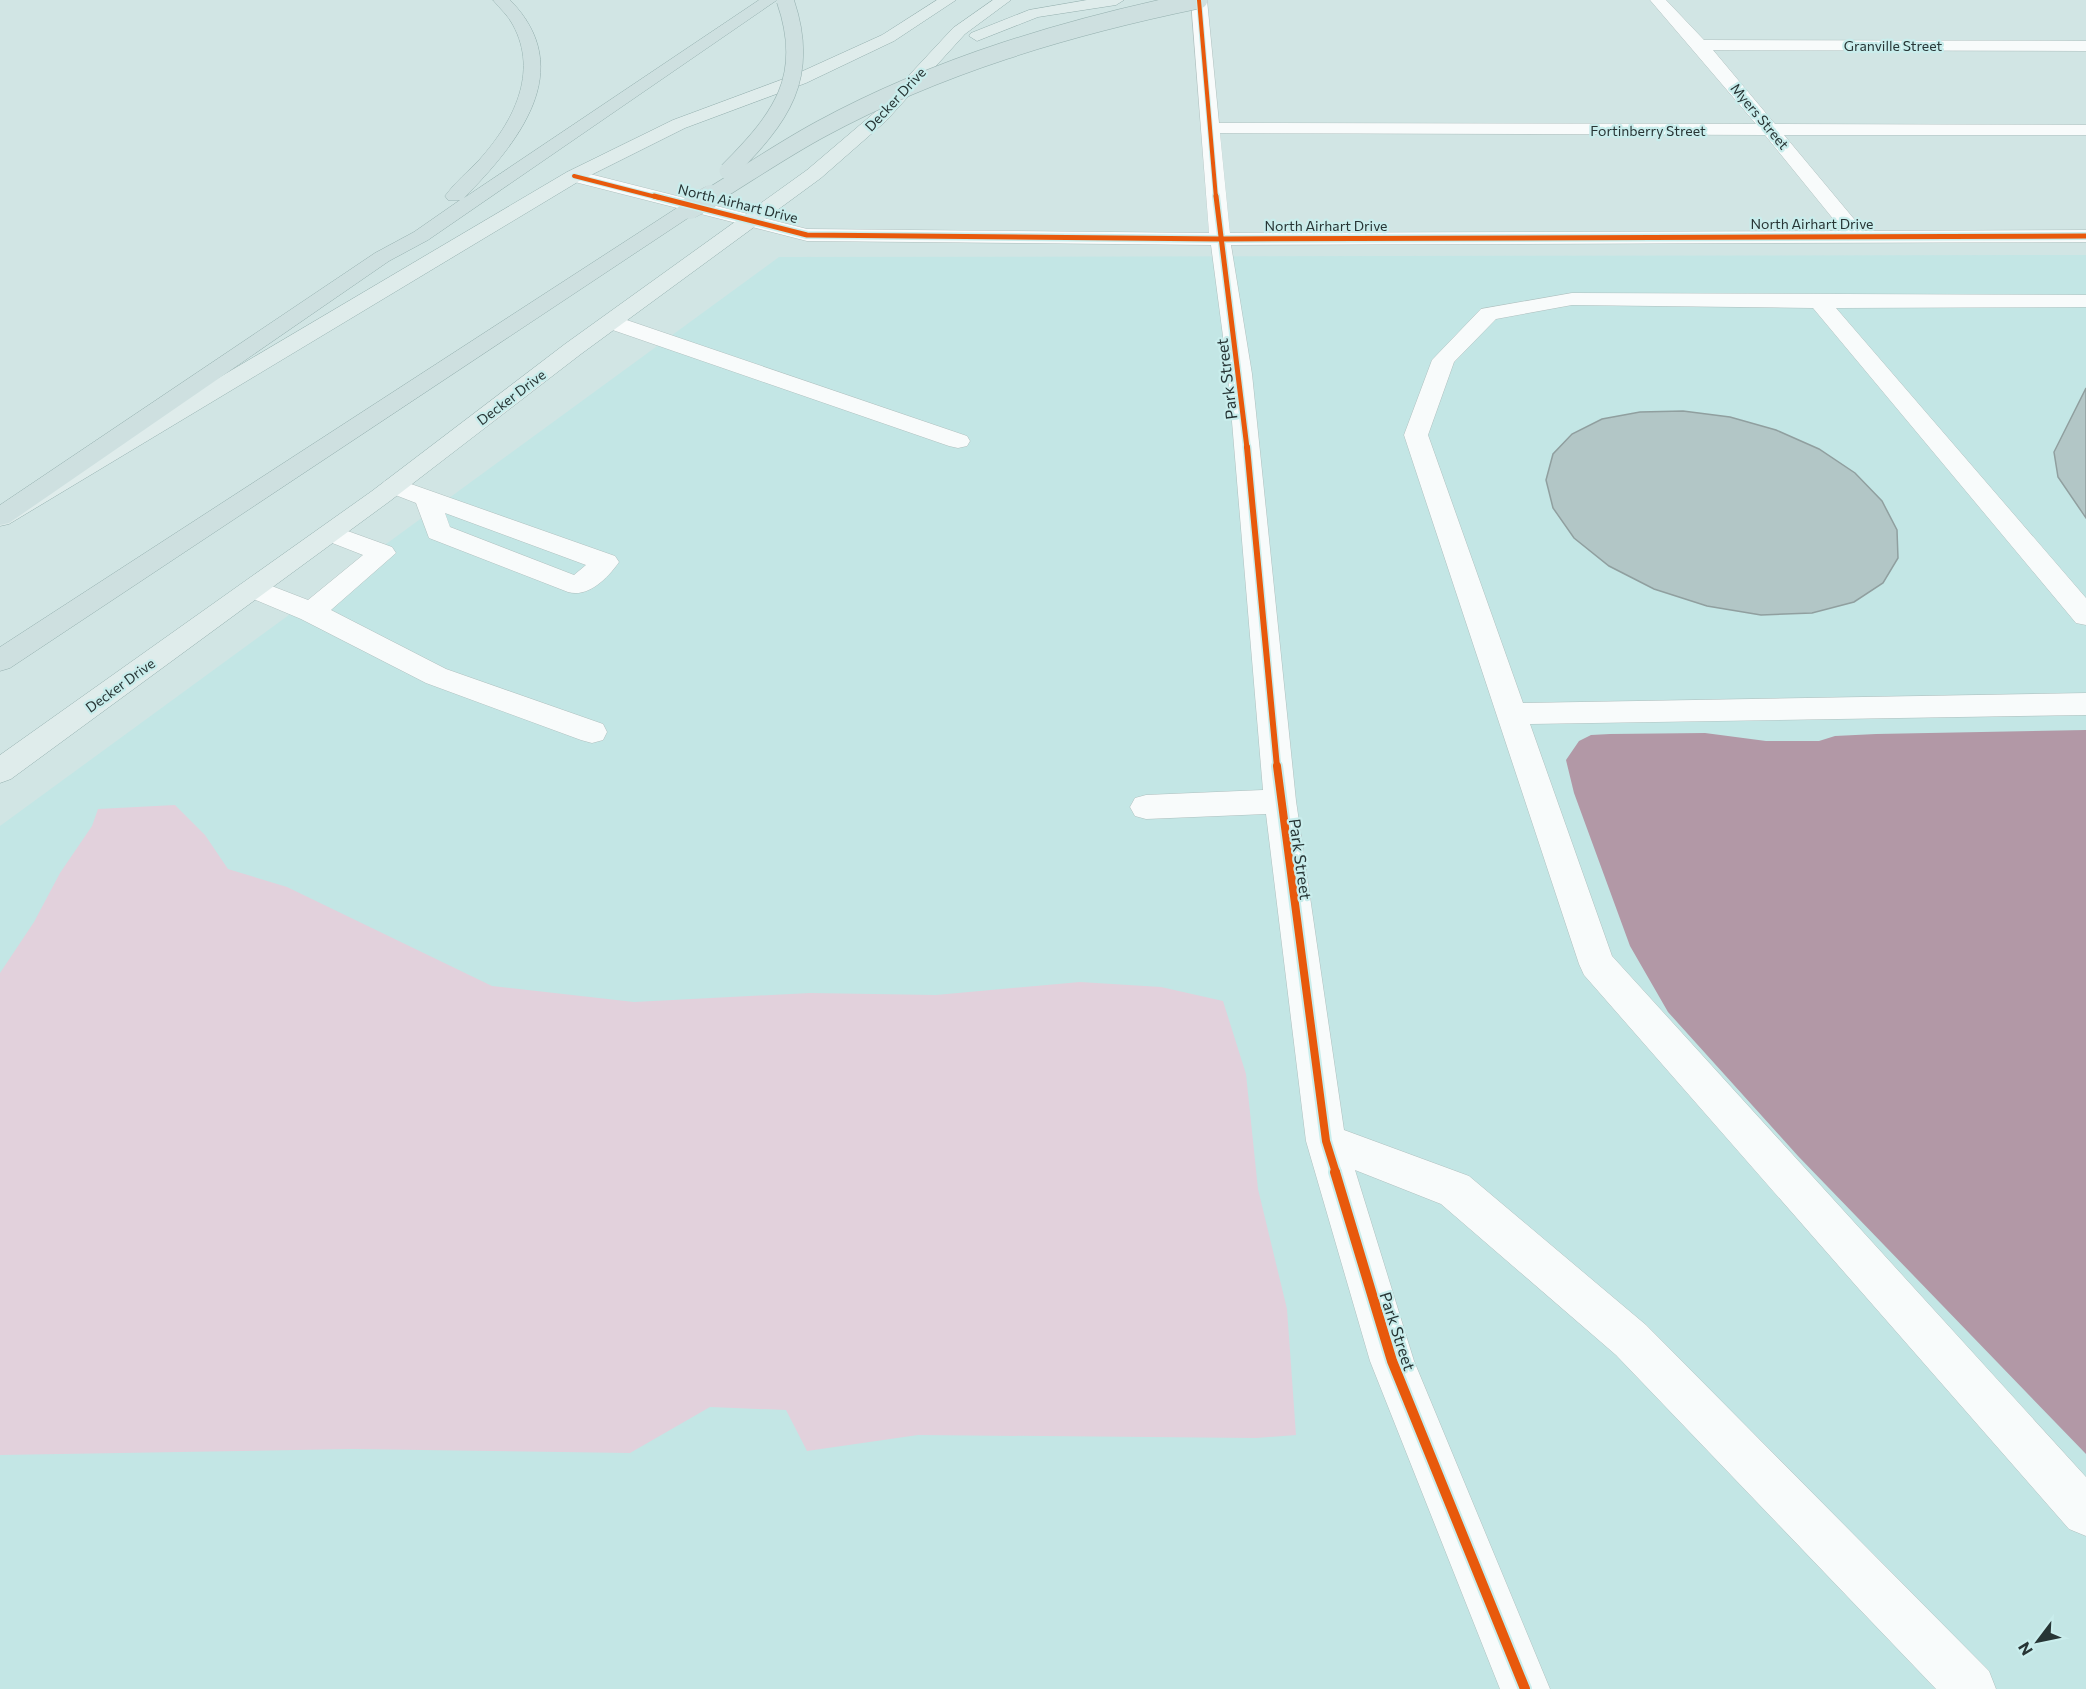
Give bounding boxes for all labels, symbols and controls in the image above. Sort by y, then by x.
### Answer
street label: Granville Street [1844,37,1942,54]
street label: Decker Drive [861,63,929,135]
street label: Myers Street [1727,79,1793,153]
street label: Fortinberry Street [1590,122,1706,139]
street label: North Airhart Drive [676,180,800,226]
street label: North Airhart Drive [1751,215,1874,232]
street label: North Airhart Drive [1265,217,1388,234]
street label: Park Street [1212,337,1240,421]
street label: Decker Drive [473,366,549,428]
street label: Decker Drive [82,654,158,716]
street label: Park Street [1286,817,1316,901]
street label: Park Street [1376,1289,1420,1373]
north arrow [2008,1611,2068,1671]
text: N [2014,1639,2036,1659]

